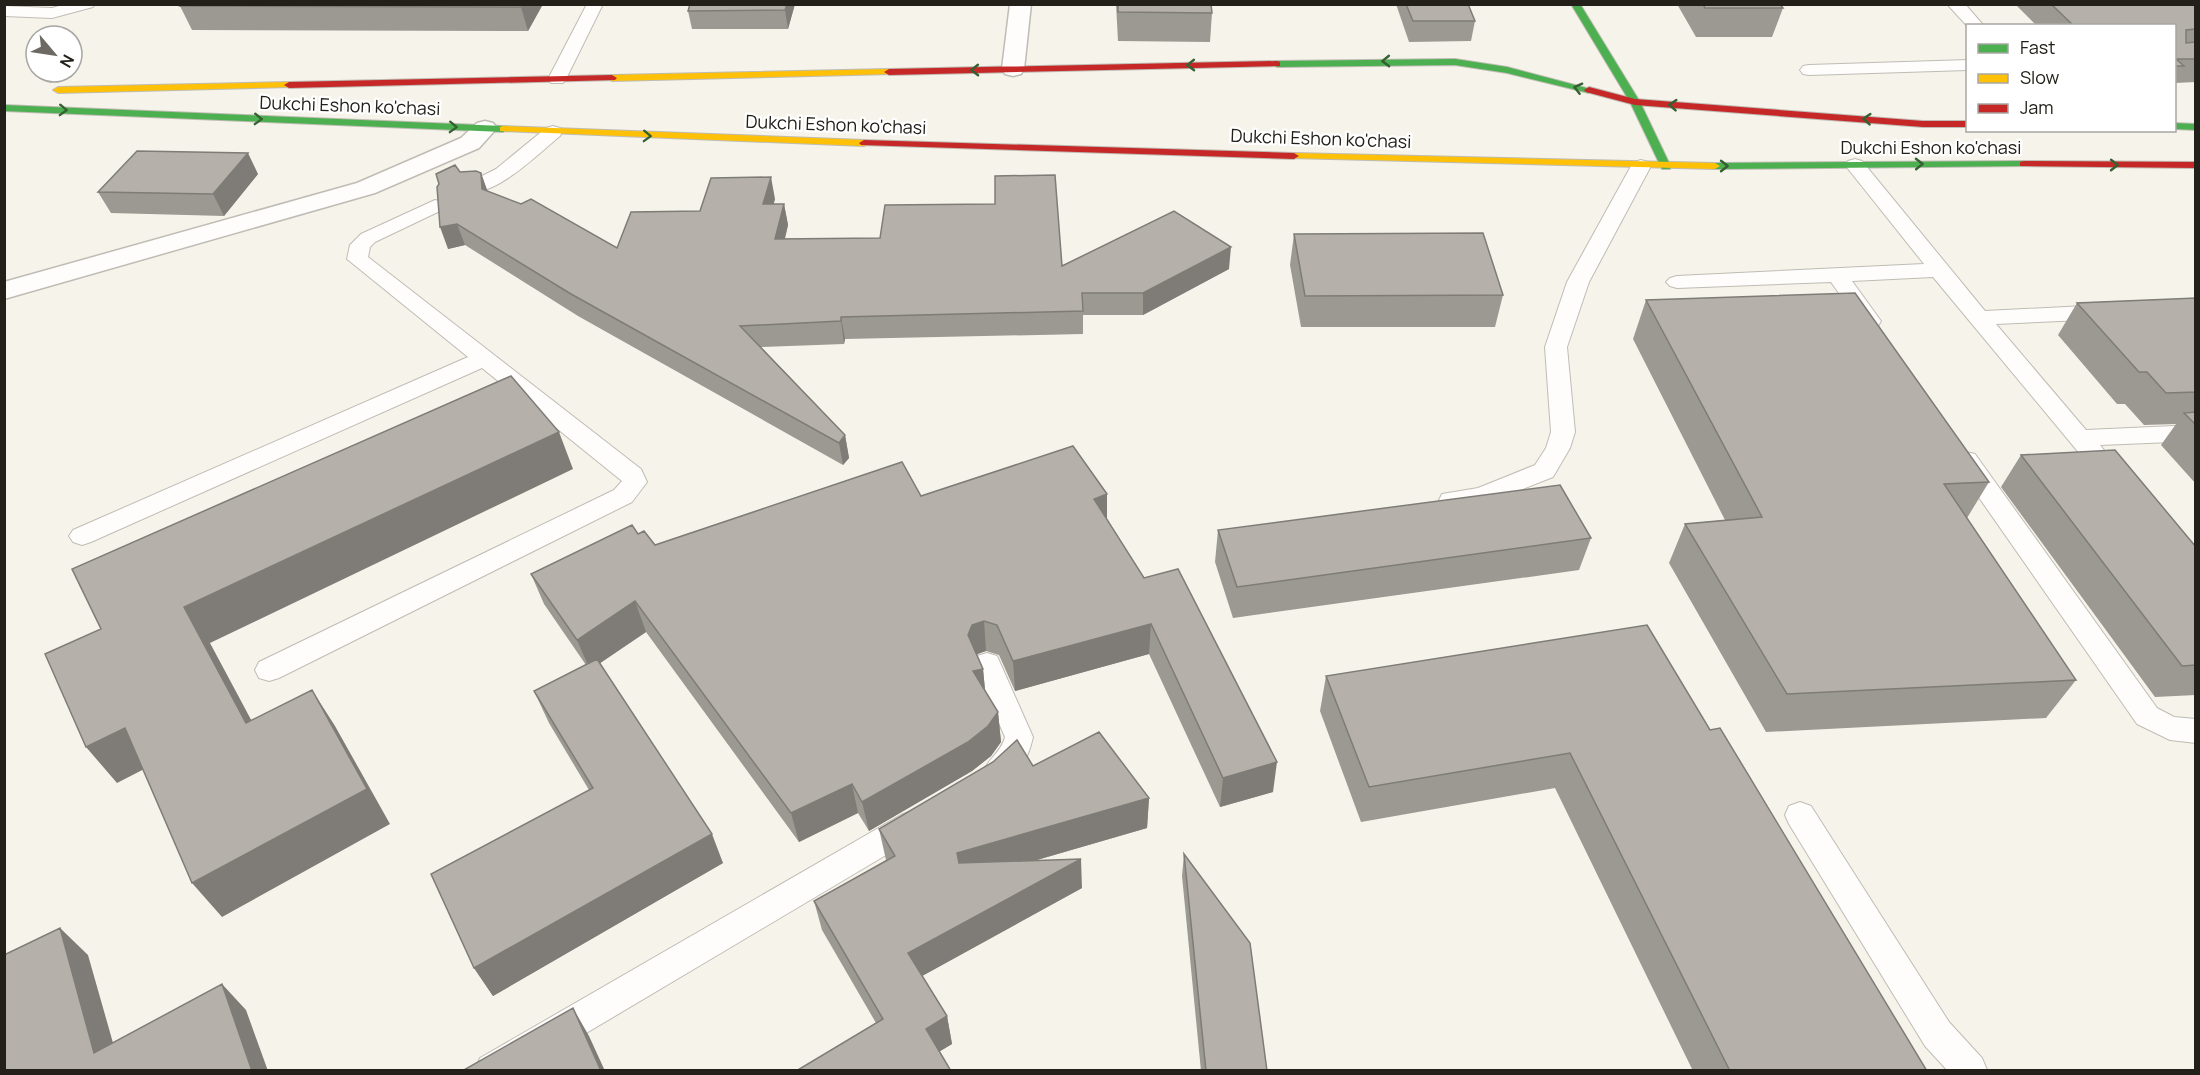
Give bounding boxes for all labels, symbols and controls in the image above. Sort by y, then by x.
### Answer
north arrow [24,24,84,84]
legend [1966,24,2176,132]
text: Fast [2020,35,2055,59]
text: N [55,51,80,72]
one-way arrow [1381,55,1390,67]
one-way arrow [1186,59,1195,71]
one-way arrow [970,64,979,76]
text: Slow [2020,65,2060,89]
one-way arrow [1573,82,1583,95]
street label: Dukchi Eshon ko'chasi [259,90,441,120]
text: Jam [2020,95,2054,119]
one-way arrow [1668,99,1677,112]
one-way arrow [58,104,67,117]
street label: Dukchi Eshon ko'chasi [745,109,927,139]
one-way arrow [253,112,262,125]
one-way arrow [1863,113,1872,126]
one-way arrow [448,121,457,134]
street label: Dukchi Eshon ko'chasi [1230,123,1412,153]
one-way arrow [643,129,652,142]
street label: Dukchi Eshon ko'chasi [1840,135,2022,159]
one-way arrow [1915,158,1924,170]
one-way arrow [2110,159,2119,171]
one-way arrow [1720,160,1729,172]

